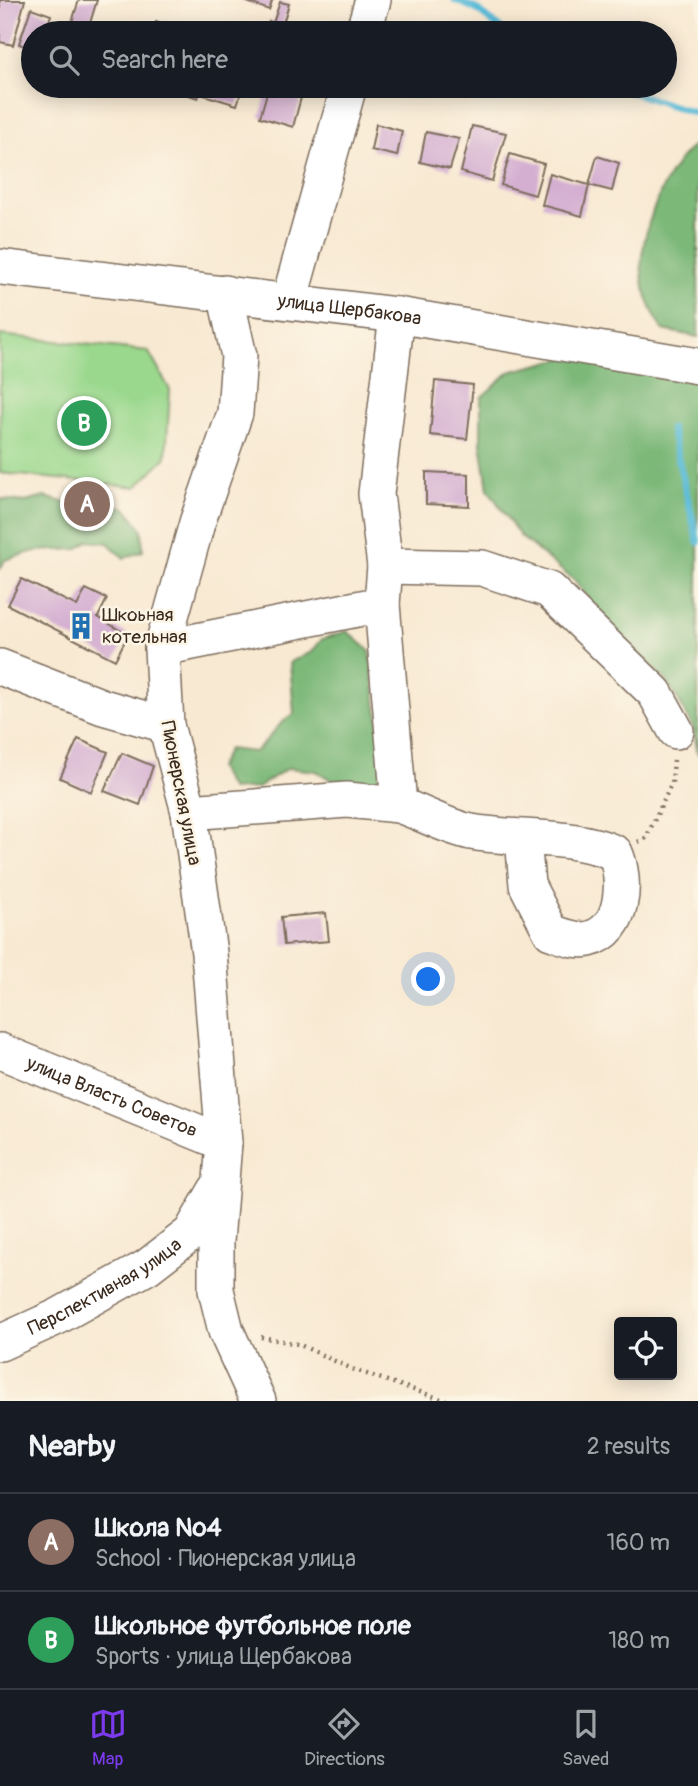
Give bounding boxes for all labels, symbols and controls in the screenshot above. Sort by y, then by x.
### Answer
search box [21,21,677,98]
icon: search [45,41,83,79]
text: Search here [101,44,228,76]
street label: улица Щербакова [275,289,423,331]
pin: B [61,397,107,449]
pin: A [64,478,110,530]
place label: Шкоьная котельная [102,603,187,649]
building icon: Шкоьная котельная [66,611,96,641]
street label: Пионерская улица [155,719,207,867]
your location [411,962,445,996]
street label: улица Власть Советов [22,1051,201,1143]
street label: Перспективная улица [24,1233,187,1341]
map controls [614,1317,677,1380]
button: locate [614,1317,677,1380]
text: Nearby [28,1428,115,1465]
text: 2 results [587,1432,670,1461]
text: Школа №4 [95,1512,222,1544]
text: A [44,1528,58,1557]
text: 160 m [606,1528,670,1557]
text: School · Пионерская улица [95,1544,356,1573]
text: Школьное футбольное поле [95,1610,411,1642]
text: B [44,1626,58,1655]
text: 180 m [608,1626,670,1655]
text: Sports · улица Щербакова [95,1642,352,1671]
tab: Map [89,1705,127,1771]
tab: Directions [304,1705,385,1771]
tab: Saved [562,1705,609,1771]

